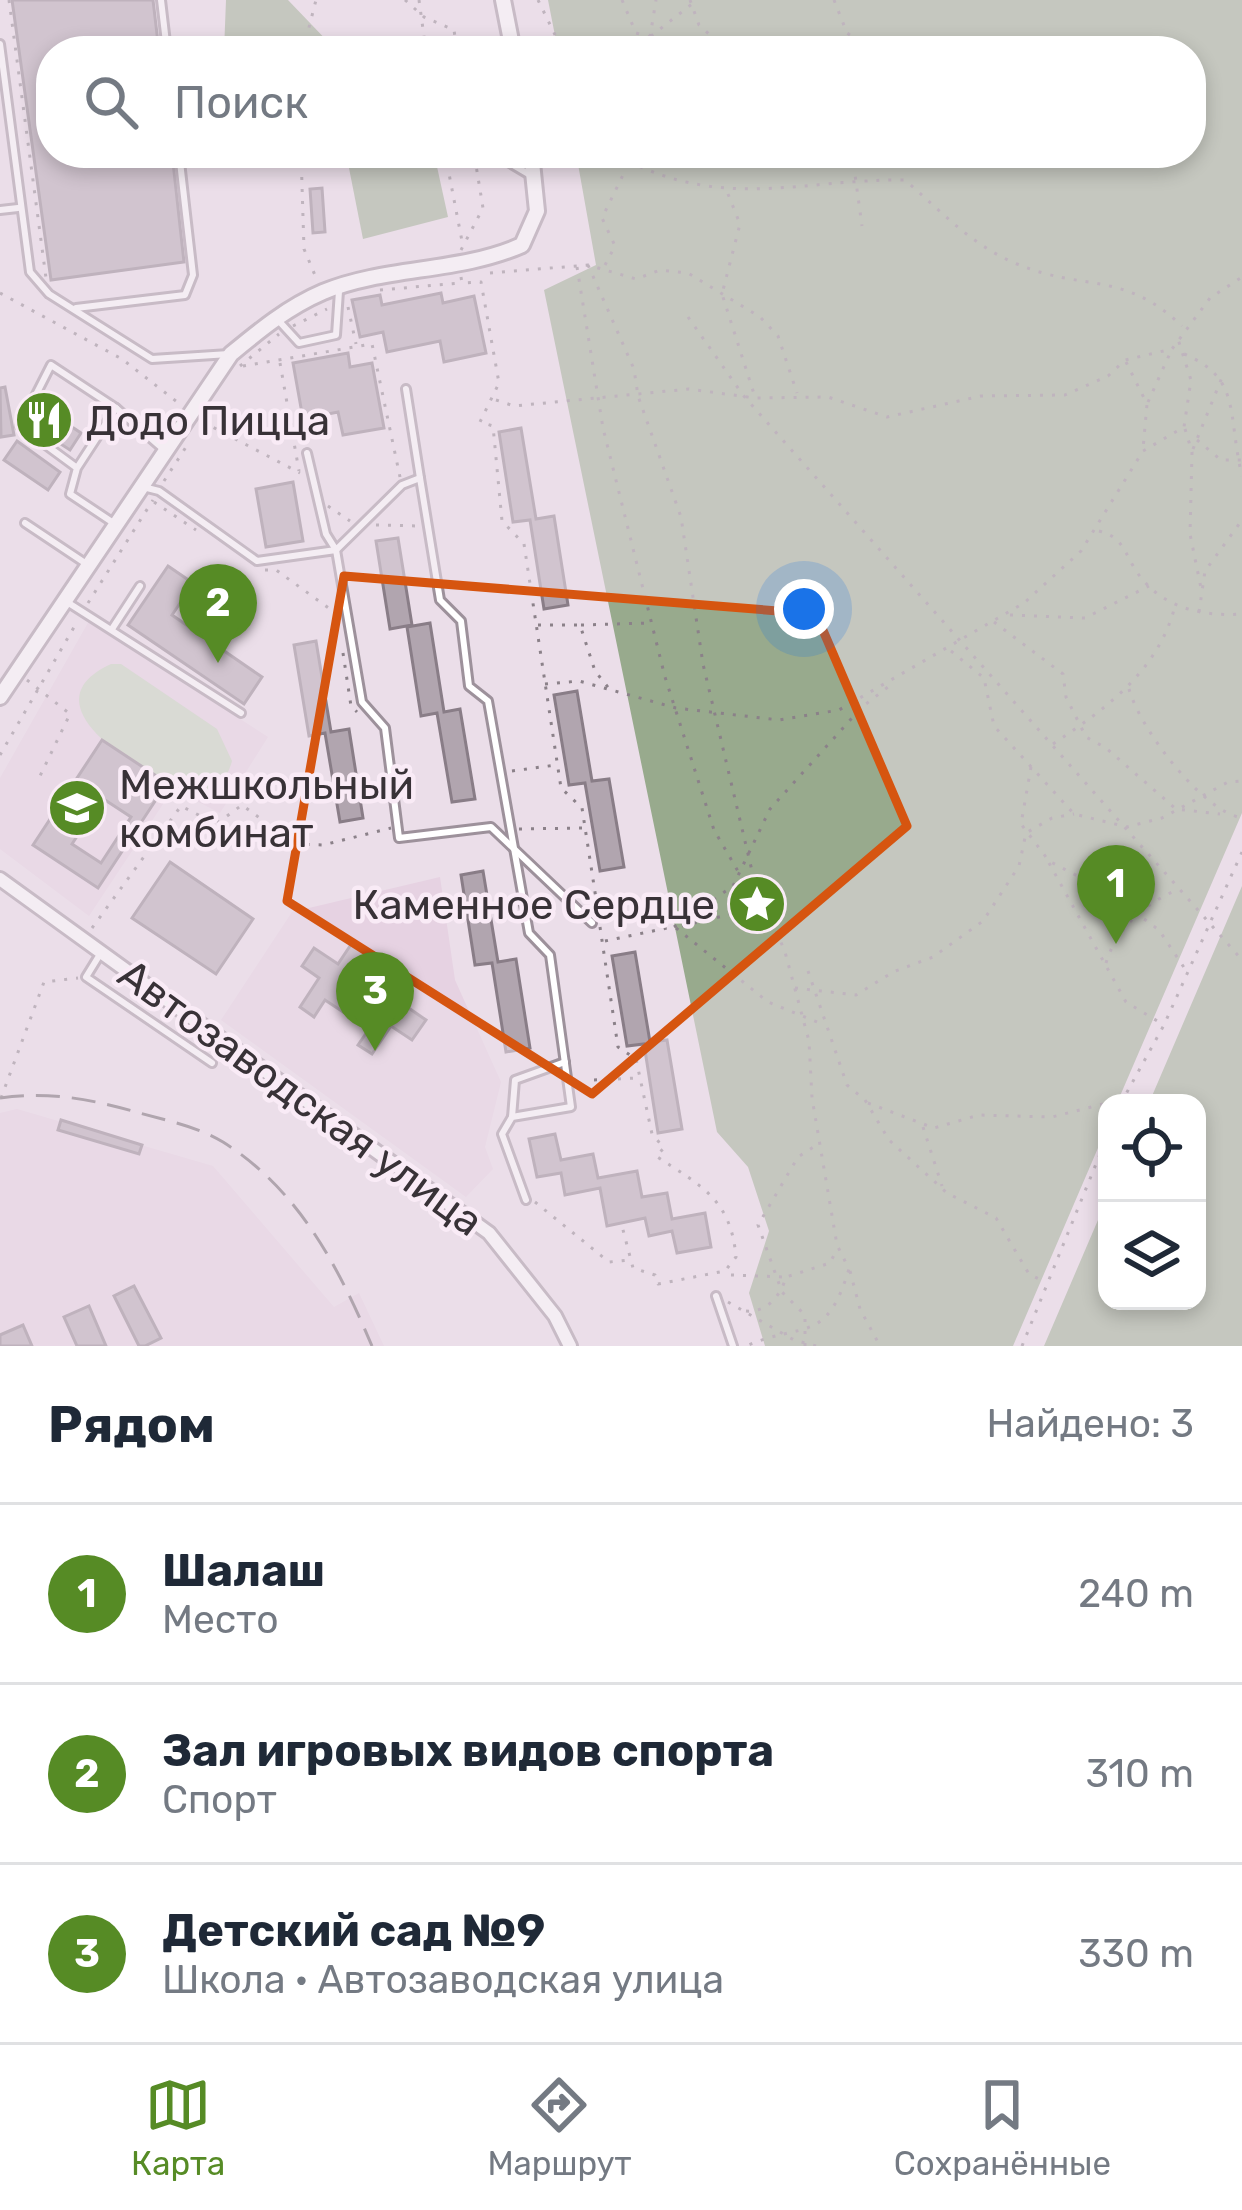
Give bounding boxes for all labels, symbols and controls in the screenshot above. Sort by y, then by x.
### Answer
search box [36,36,1206,168]
icon: search [78,69,144,135]
text: Поиск [174,76,308,129]
restaurant icon: Додо Пицца [13,389,75,451]
place label: Додо Пицца [86,396,330,446]
pin: 2 [179,564,257,663]
your location [774,579,834,639]
place label: Межшкольный комбинат [119,760,414,858]
school or university icon: Межшкольный комбинат [46,777,108,839]
pin: 1 [1077,845,1155,944]
place icon: Каменное Сердце [726,873,788,935]
place label: Каменное Сердце [353,880,715,930]
street label: Автозаводская улица [109,949,492,1247]
pin: 3 [336,952,414,1051]
map controls [1098,1094,1206,1310]
button: locate [1098,1094,1206,1202]
button: layers [1098,1202,1206,1310]
text: Рядом [48,1394,215,1455]
text: Найдено: 3 [987,1401,1194,1447]
text: Шалаш [162,1544,325,1597]
text: 1 [77,1571,97,1617]
text: 240 m [1078,1571,1194,1617]
text: Место [162,1597,279,1643]
text: Зал игровых видов спорта [162,1724,774,1777]
text: 2 [74,1751,100,1797]
text: 310 m [1086,1751,1194,1797]
text: Спорт [162,1777,277,1823]
text: Детский сад №9 [162,1904,545,1957]
text: 3 [74,1931,100,1977]
text: 330 m [1078,1931,1194,1977]
text: Школа · Автозаводская улица [162,1957,724,2003]
tab: Карта [131,2072,225,2183]
tab: Маршрут [487,2072,631,2183]
tab: Сохранённые [894,2072,1111,2183]

